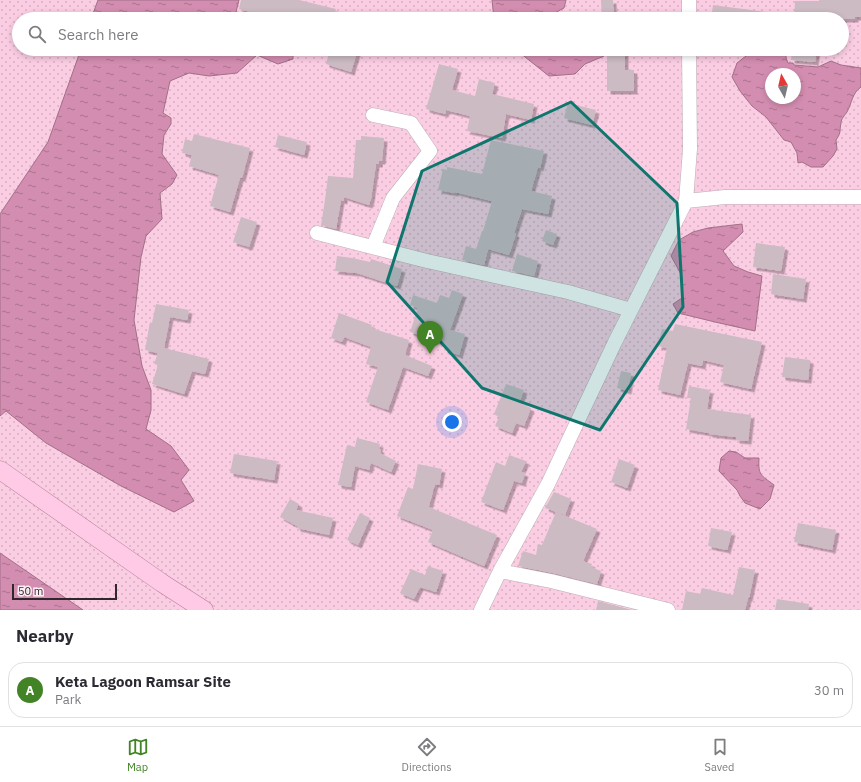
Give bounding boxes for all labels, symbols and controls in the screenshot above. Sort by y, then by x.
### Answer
search box [12,12,849,56]
icon: search [26,23,48,45]
text: Search here [58,25,138,44]
north arrow [765,68,801,104]
pin: A [417,321,443,354]
your location [442,412,462,432]
scale bar [12,582,117,601]
text: 50 m [18,584,43,598]
text: Nearby [16,625,74,647]
text: Keta Lagoon Ramsar Site [55,672,231,691]
text: A [26,682,34,699]
text: 30 m [814,682,844,699]
text: Park [55,691,81,708]
tab: Map [127,736,149,774]
tab: Directions [402,736,452,774]
tab: Saved [705,736,734,774]

